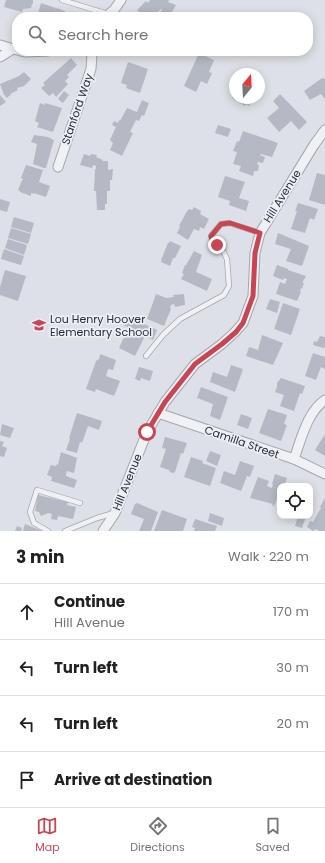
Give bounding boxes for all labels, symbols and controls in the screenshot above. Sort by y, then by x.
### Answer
search box [12,12,313,56]
icon: search [26,23,48,45]
text: Search here [58,24,148,45]
north arrow [229,68,265,104]
street label: Stanford Way [57,70,97,147]
street label: Hill Avenue [259,166,305,226]
route end [208,236,226,254]
place label: Lou Henry Hoover Elementary School [50,311,152,340]
school or university icon: Lou Henry Hoover Elementary School [31,317,47,333]
street label: Camilla Street [203,422,281,462]
route start [138,423,156,441]
street label: Hill Avenue [108,451,146,513]
map controls [277,483,313,519]
button: locate [277,483,313,519]
text: 3 min [16,545,64,569]
text: Walk · 220 m [228,547,309,566]
text: Continue [54,591,125,612]
icon: ahead [16,601,38,623]
text: 170 m [273,602,309,621]
text: Hill Avenue [54,613,125,632]
icon: left [16,657,38,679]
text: Turn left [54,657,118,678]
text: 30 m [276,658,309,677]
icon: left [16,713,38,735]
text: Turn left [54,713,118,734]
text: 20 m [276,714,309,733]
icon: arrive [16,769,38,791]
text: Arrive at destination [54,769,212,790]
tab: Map [35,815,60,856]
tab: Directions [130,815,185,856]
tab: Saved [255,815,290,856]

